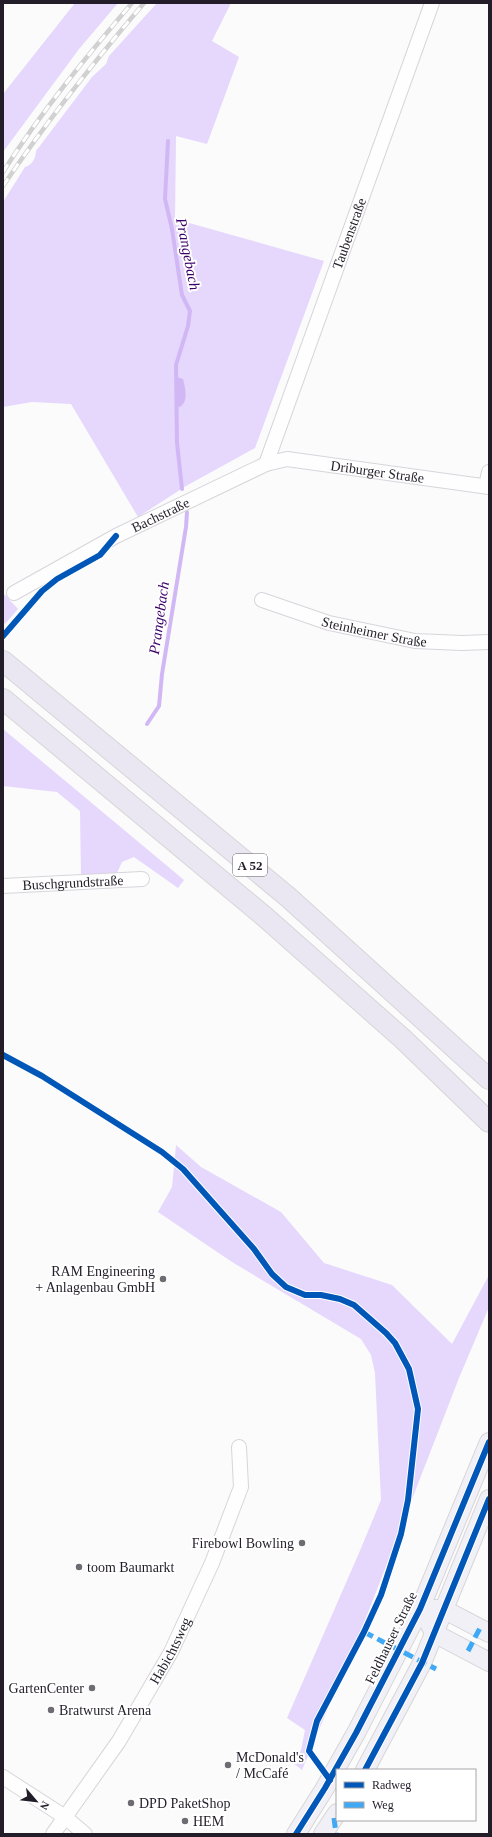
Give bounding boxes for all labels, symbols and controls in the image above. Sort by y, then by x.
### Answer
street label: Taubenstraße [329,196,369,271]
water label: Prangebach [173,216,203,292]
street label: Driburger Straße [330,458,425,485]
street label: Bachstraße [129,495,192,535]
water label: Prangebach [146,581,172,656]
street label: Steinheimer Straße [320,614,427,649]
road number: A 52 [233,854,267,876]
street label: Buschgrundstraße [22,872,124,893]
place label: RAM Engineering + Anlagenbau GmbH [35,1264,155,1295]
marker: RAM Engineering + Anlagenbau GmbH [158,1274,168,1284]
place label: Firebowl Bowling [192,1536,294,1551]
marker: Firebowl Bowling [297,1538,307,1548]
place label: toom Baumarkt [87,1560,175,1575]
marker: toom Baumarkt [74,1562,84,1572]
street label: Feldhauser Straße [362,1589,420,1687]
street label: Habichtsweg [147,1615,193,1687]
place label: GartenCenter [9,1681,84,1696]
marker: GartenCenter [87,1683,97,1693]
place label: Bratwurst Arena [59,1703,152,1718]
marker: Bratwurst Arena [46,1705,56,1715]
place label: McDonald's / McCafé [236,1750,304,1781]
marker: McDonald's / McCafé [223,1760,233,1770]
legend [336,1769,476,1821]
text: Radweg [372,1778,411,1792]
north arrow [16,1781,56,1821]
place label: DPD PaketShop [139,1796,230,1811]
marker: DPD PaketShop [126,1798,136,1808]
text: Weg [372,1798,394,1812]
text: N [38,1799,52,1812]
place label: HEM [193,1814,225,1829]
marker: HEM [180,1816,190,1826]

